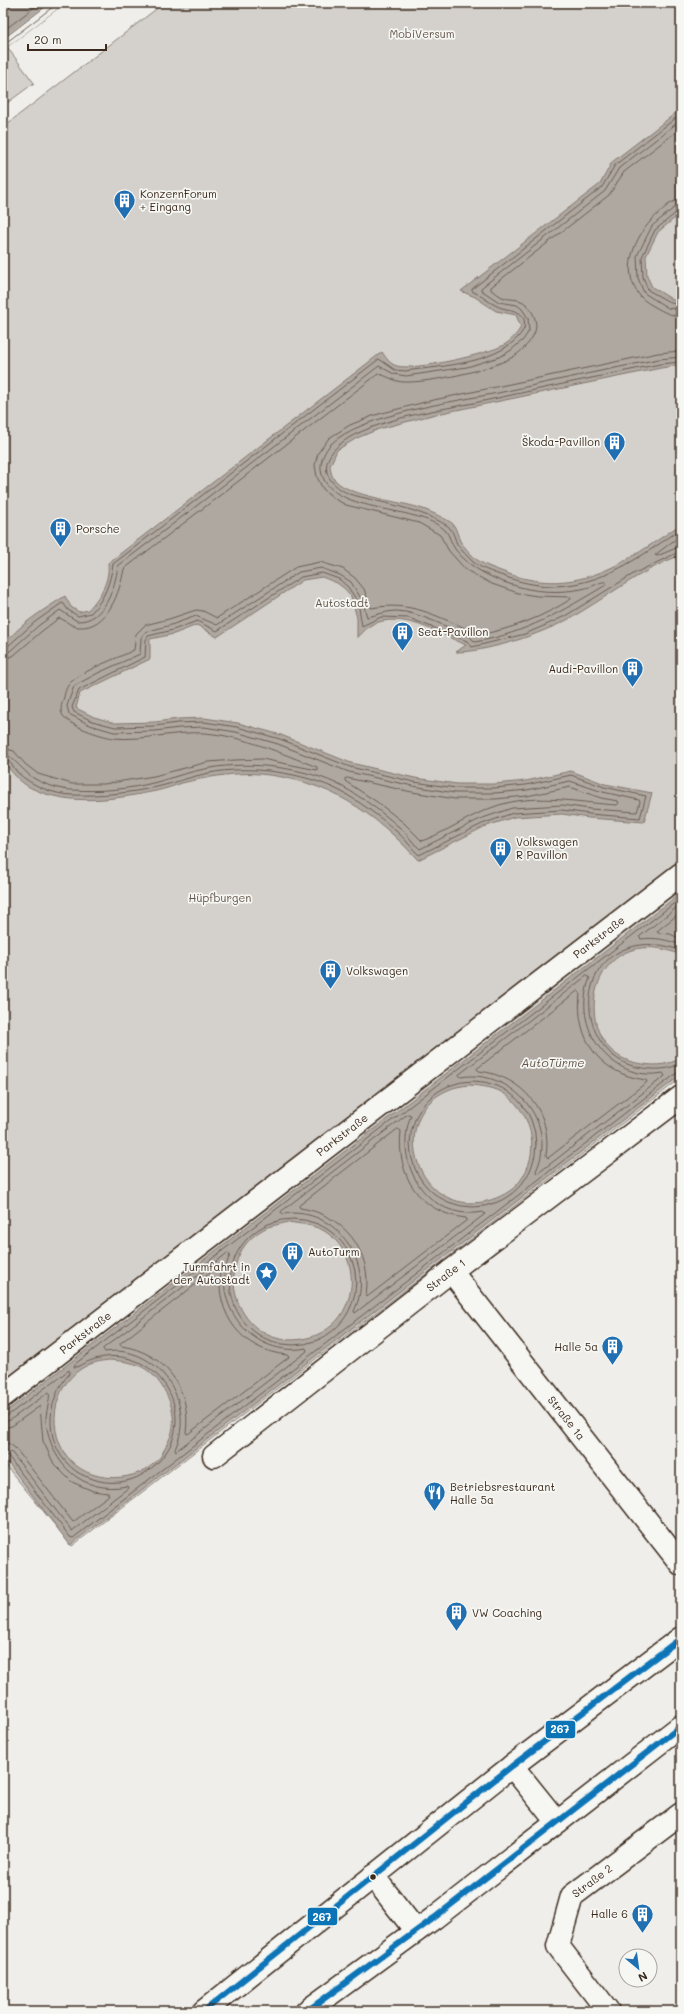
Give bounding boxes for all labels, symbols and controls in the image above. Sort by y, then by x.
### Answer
scale bar [28,26,106,52]
park label: MobiVersum [389,26,455,41]
text: 20 m [34,31,62,47]
place label: KonzernForum + Eingang [140,186,217,214]
building icon: KonzernForum + Eingang [112,187,138,220]
building icon: Škoda-Pavillon [602,429,628,462]
place label: Škoda-Pavillon [522,434,600,449]
building icon: Porsche [47,516,73,549]
place label: Porsche [76,521,120,536]
park label: Autostadt [315,595,369,610]
building icon: Seat-Pavillon [390,619,416,652]
place label: Seat-Pavillon [418,624,488,639]
building icon: Audi-Pavillon [620,656,646,689]
place label: Audi-Pavillon [548,661,618,676]
place label: Volkswagen R Pavillon [516,834,578,862]
building icon: Volkswagen R Pavillon [488,835,514,868]
park label: Hüpfburgen [189,890,251,905]
street label: Parkstraße [570,912,628,962]
building icon: Volkswagen [318,958,344,991]
place label: Volkswagen [346,963,408,978]
water label: AutoTürme [521,1054,585,1070]
street label: Parkstraße [313,1110,371,1159]
building icon: AutoTurm [280,1239,306,1272]
place label: AutoTurm [308,1244,359,1259]
street label: Straße 1 [423,1255,468,1295]
place label: Turmfahrt in der Autostadt [173,1259,250,1287]
place icon: Turmfahrt in der Autostadt [253,1260,279,1293]
street label: Parkstraße [56,1307,114,1357]
building icon: Halle 5a [600,1334,626,1367]
place label: Halle 5a [554,1339,598,1354]
street label: Straße 1a [545,1392,589,1443]
place label: Betriebsrestaurant Halle 5a [450,1479,555,1507]
restaurant icon: Betriebsrestaurant Halle 5a [421,1480,447,1513]
building icon: VW Coaching [443,1600,469,1633]
place label: VW Coaching [472,1605,542,1620]
line badge: 267 [545,1720,576,1739]
text: 267 [551,1721,569,1736]
street label: Straße 2 [568,1860,615,1901]
unlabelled marker [368,1872,378,1882]
building icon: Halle 6 [630,1901,656,1934]
place label: Halle 6 [591,1906,628,1921]
line badge: 267 [307,1907,338,1926]
text: 267 [313,1909,331,1924]
north arrow [618,1948,658,1988]
text: N [636,1969,650,1986]

